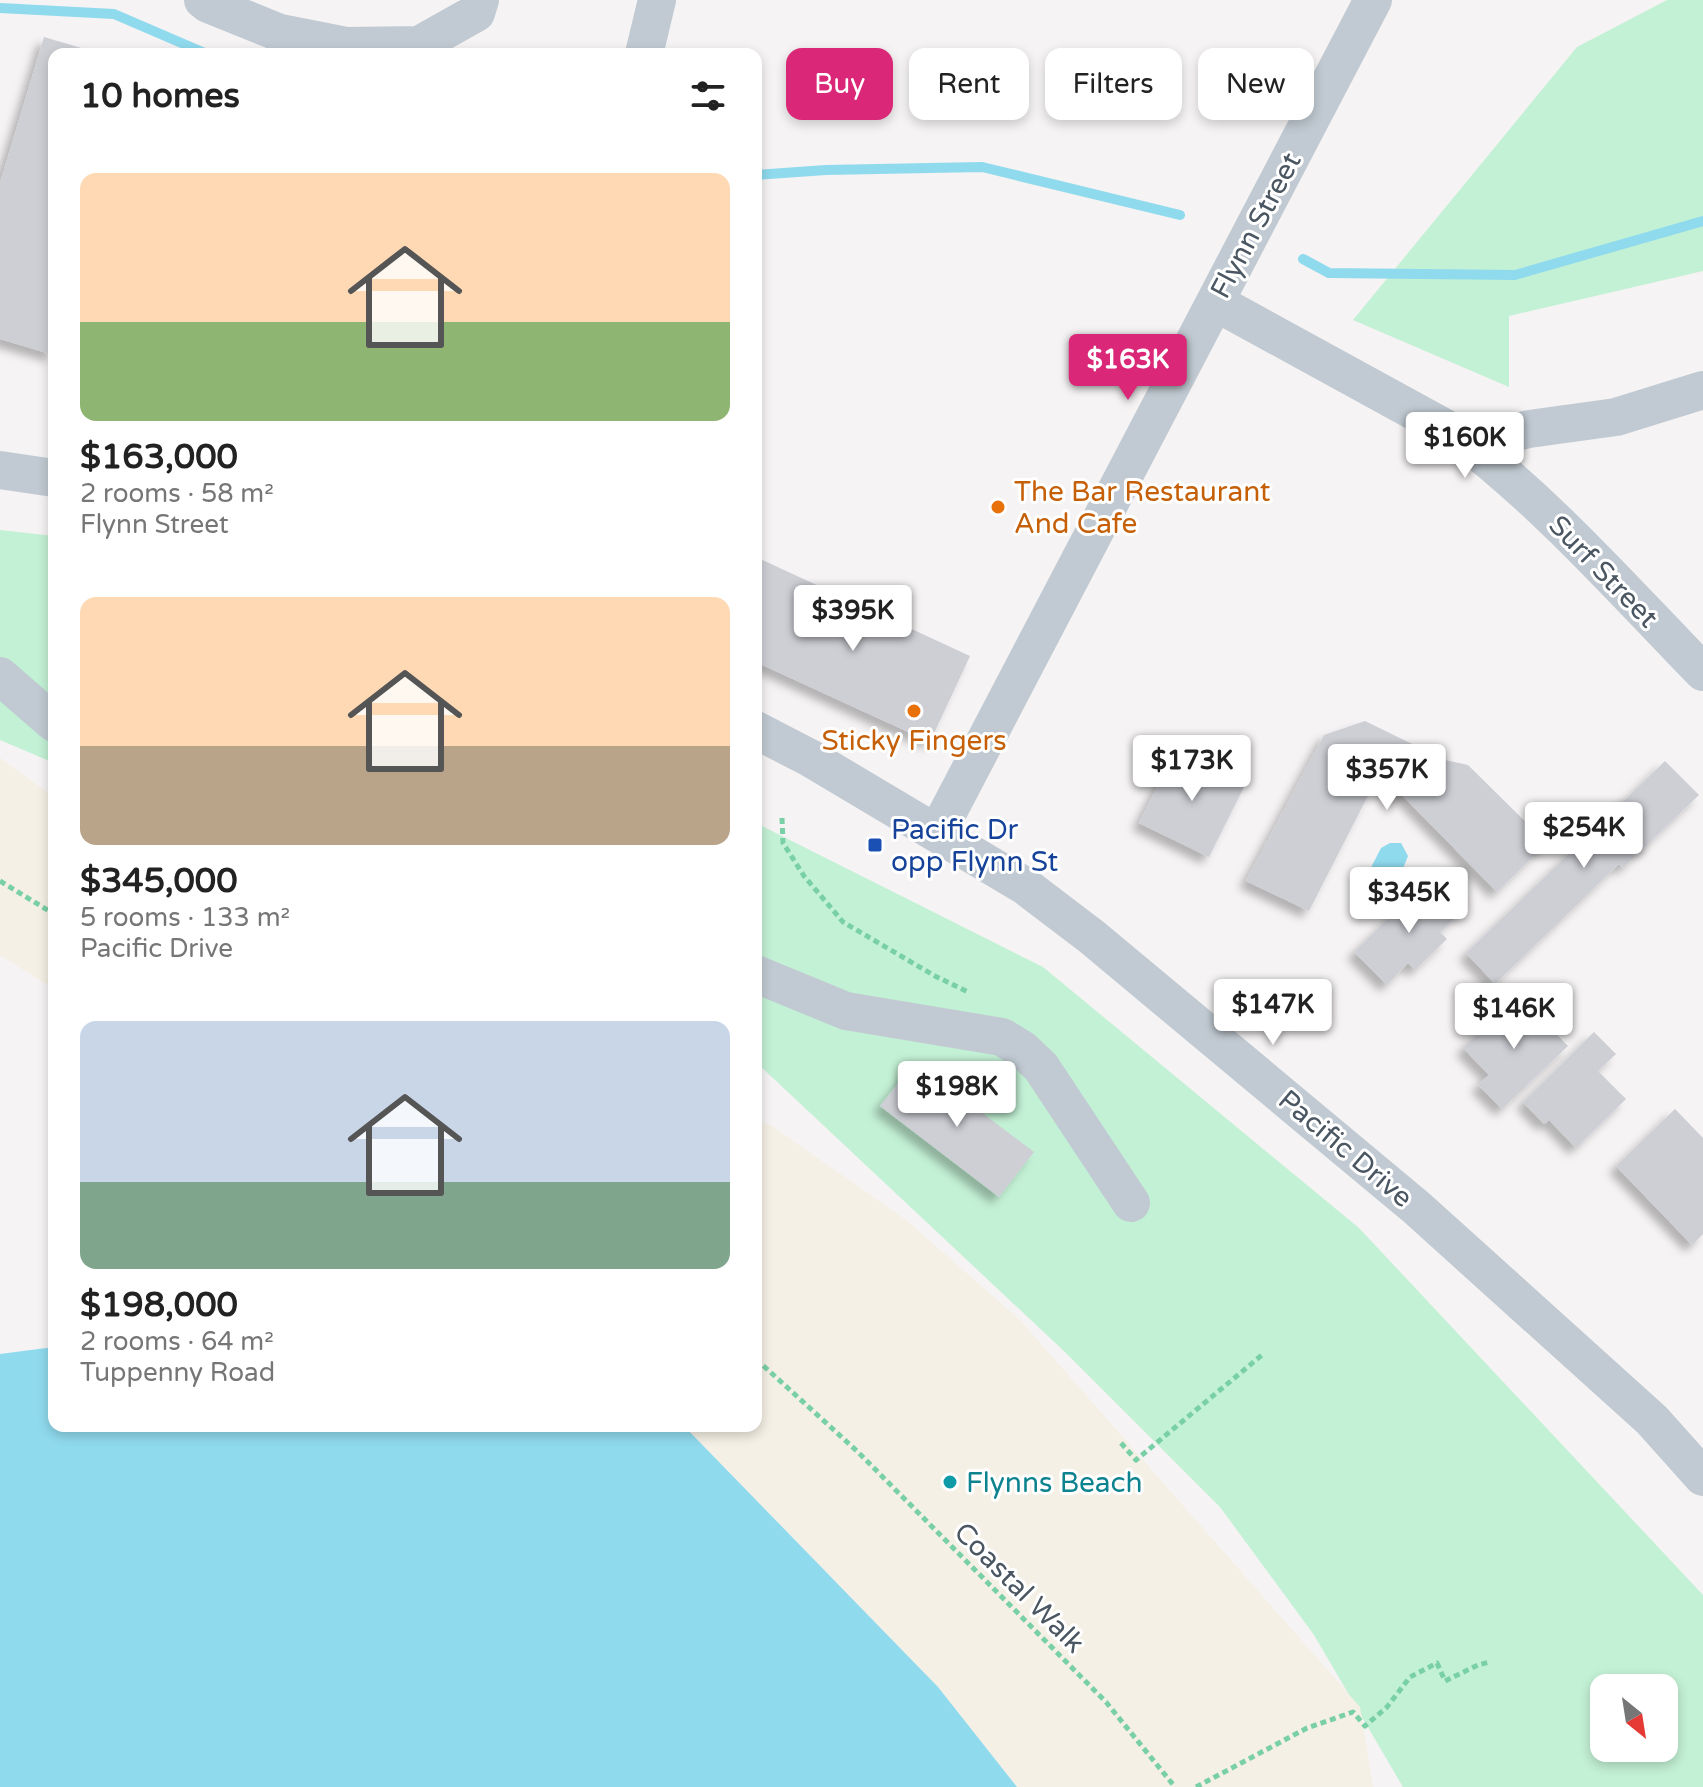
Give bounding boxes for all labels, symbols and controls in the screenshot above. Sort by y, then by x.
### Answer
chip: Buy [786,48,893,120]
chip: Rent [909,48,1029,120]
chip: Filters [1045,48,1182,120]
chip: New [1198,48,1314,120]
icon: filters [686,74,730,118]
text: 10 homes [80,76,240,117]
street label: Flynn Street [1203,146,1309,304]
icon: home [333,225,477,369]
pin: $163K [1072,334,1184,402]
text: $163K [1087,344,1169,375]
pin: $160K [1409,412,1521,480]
text: $160K [1424,422,1506,453]
text: $163,000 [80,437,238,478]
place label: The Bar Restaurant And Cafe [1014,475,1271,541]
text: 2 rooms · 58 m² [80,478,274,509]
marker: The Bar Restaurant And Cafe [989,498,1007,516]
text: Flynn Street [80,509,229,540]
street label: Surf Street [1541,509,1665,635]
pin: $395K [797,585,909,653]
text: $395K [812,595,894,626]
icon: home [333,649,477,793]
marker: Sticky Fingers [905,702,923,720]
place label: Sticky Fingers [821,724,1007,758]
pin: $173K [1136,735,1248,803]
pin: $357K [1331,744,1443,812]
text: $173K [1151,745,1233,776]
text: $357K [1346,754,1428,785]
pin: $254K [1528,802,1640,870]
text: $254K [1543,812,1625,843]
place label: Pacific Dr opp Flynn St [891,813,1058,879]
marker: Pacific Dr opp Flynn St [866,836,884,854]
text: $345,000 [80,861,238,902]
pin: $345K [1353,867,1465,935]
text: $345K [1368,877,1450,908]
text: 5 rooms · 133 m² [80,902,290,933]
text: Pacific Drive [80,933,233,964]
pin: $147K [1217,979,1329,1047]
pin: $146K [1458,983,1570,1051]
text: $147K [1232,989,1314,1020]
text: $146K [1473,993,1555,1024]
pin: $198K [901,1061,1013,1129]
text: $198K [916,1071,998,1102]
icon: home [333,1073,477,1217]
street label: Pacific Drive [1271,1083,1419,1215]
text: $198,000 [80,1285,238,1326]
text: 2 rooms · 64 m² [80,1326,274,1357]
text: Tuppenny Road [80,1357,275,1388]
place label: Flynns Beach [966,1466,1143,1500]
marker: Flynns Beach [941,1473,959,1491]
street label: Coastal Walk [947,1515,1092,1660]
north arrow [1590,1674,1678,1762]
map controls [1590,1674,1678,1762]

